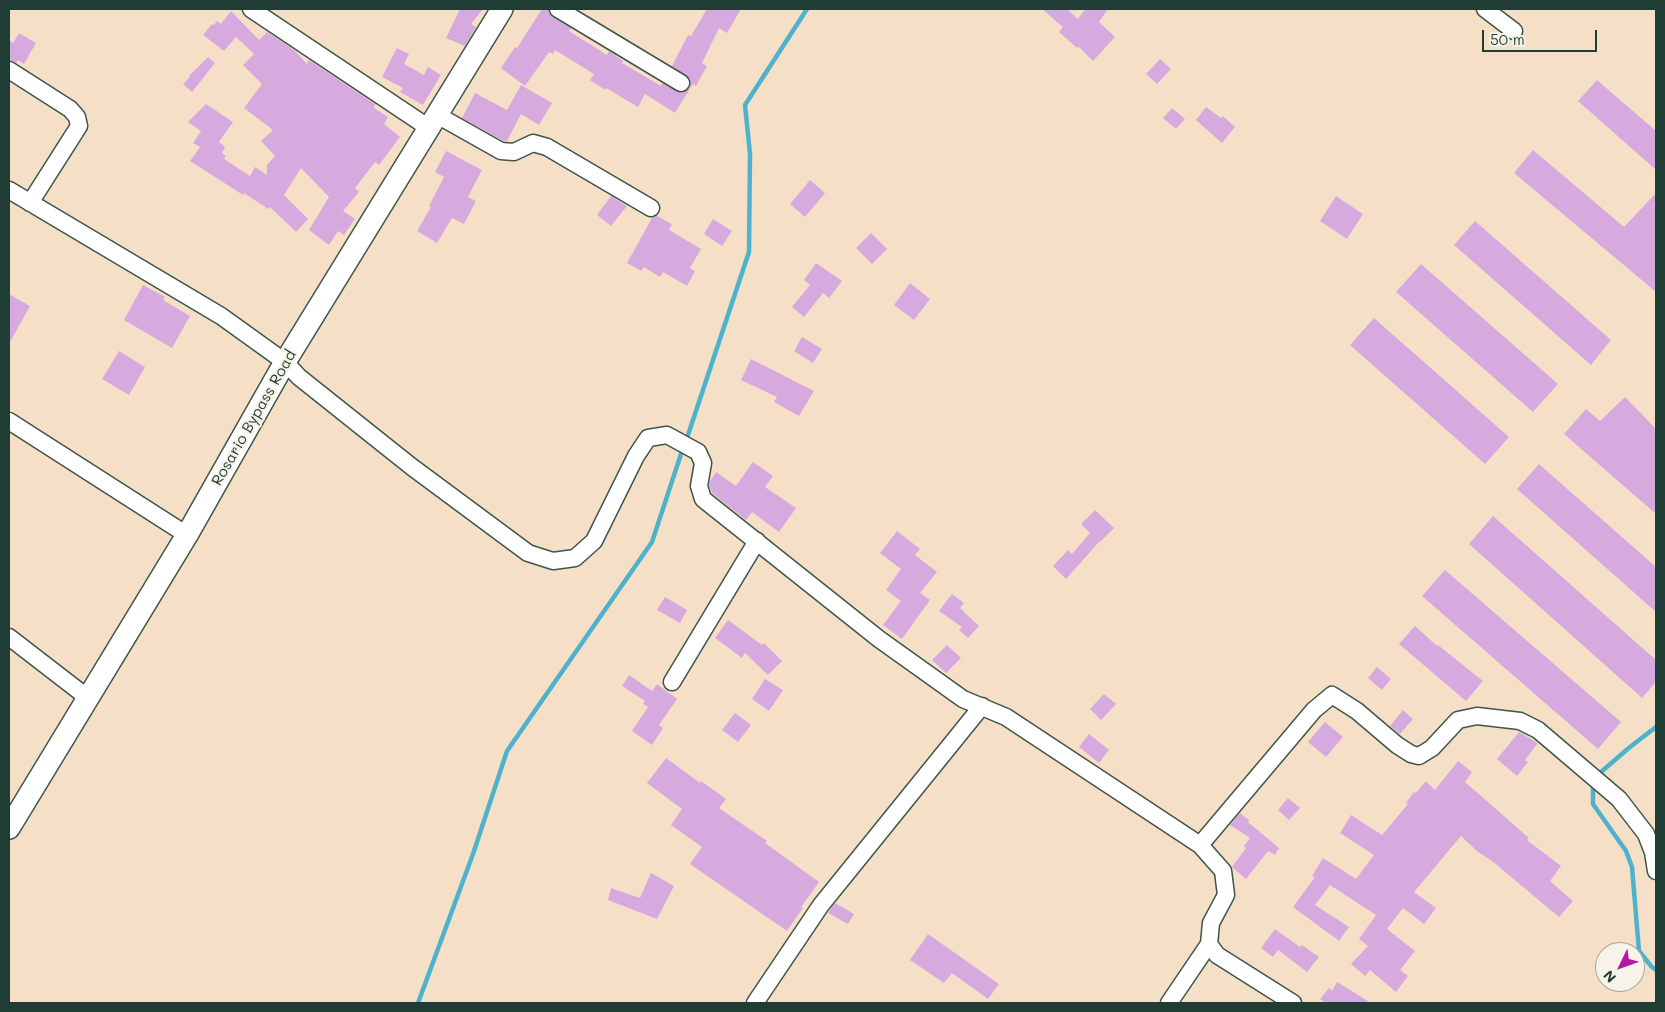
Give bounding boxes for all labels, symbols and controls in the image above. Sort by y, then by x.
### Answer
scale bar [1485,20,1600,52]
text: 50 m [1490,29,1525,49]
street label: Rosario Bypass Road [208,347,300,489]
north arrow [1595,942,1645,992]
text: N [1599,966,1620,987]

